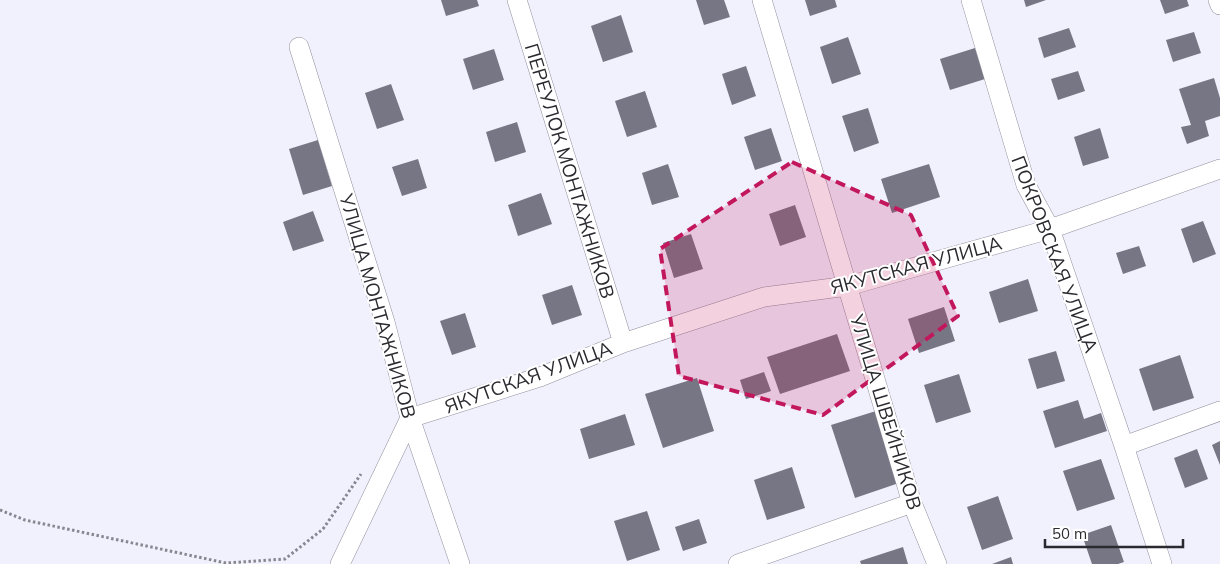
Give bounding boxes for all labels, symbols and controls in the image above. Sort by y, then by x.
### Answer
street label: ПЕРЕУЛОК МОНТАЖНИКОВ [520,41,620,301]
street label: ПОКРОВСКАЯ УЛИЦА [1006,152,1104,356]
street label: УЛИЦА МОНТАЖНИКОВ [334,190,422,421]
street label: ЯКУТСКАЯ УЛИЦА [828,231,1004,299]
street label: УЛИЦА ШВЕЙНИКОВ [845,310,927,513]
street label: ЯКУТСКАЯ УЛИЦА [441,336,615,418]
scale bar [1045,516,1182,548]
text: 50 m [1052,524,1087,543]

